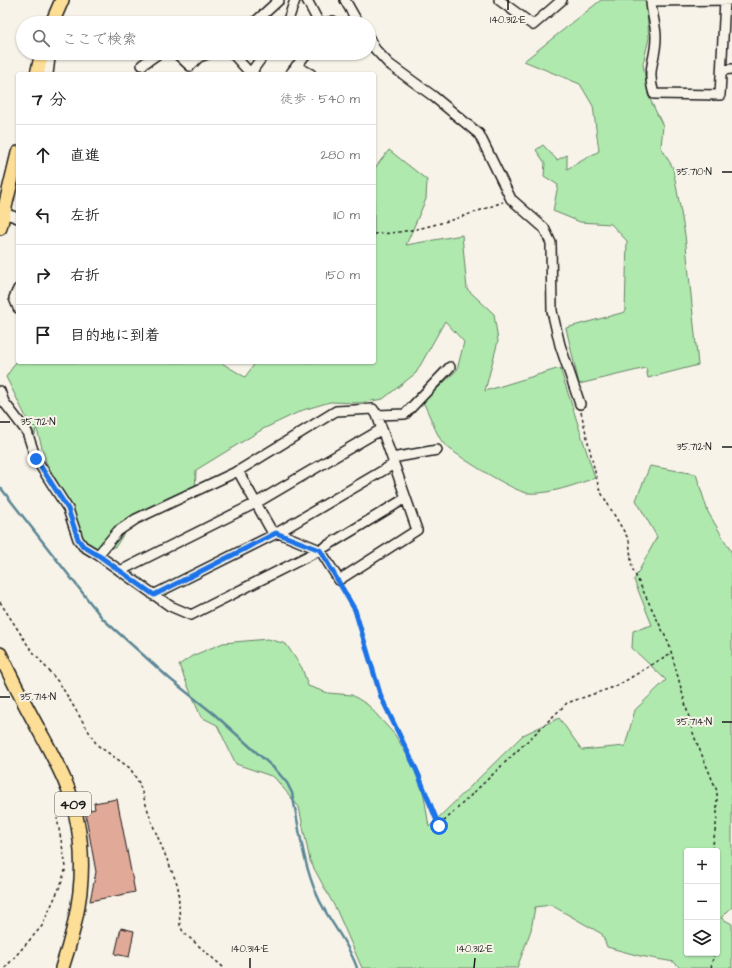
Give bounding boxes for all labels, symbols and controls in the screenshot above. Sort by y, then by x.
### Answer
text: 140.312°E [490,13,526,27]
search box [16,16,376,60]
icon: search [30,27,52,49]
text: ここで検索 [62,29,137,50]
text: 7 分 [32,88,66,112]
text: 徒歩 · 540 m [280,90,360,108]
icon: ahead [32,144,54,166]
text: 直進 [70,145,100,166]
text: 280 m [321,146,360,164]
text: 35.710°N [676,165,712,179]
icon: left [32,204,54,226]
text: 左折 [70,205,100,226]
text: 110 m [333,206,360,224]
icon: right [32,264,54,286]
text: 右折 [70,265,100,286]
text: 150 m [326,266,360,284]
icon: arrive [32,324,54,346]
text: 目的地に到着 [70,325,160,346]
text: 35.712°N [20,415,56,429]
text: 35.712°N [676,440,712,454]
route end [27,450,45,468]
text: 35.714°N [20,690,56,704]
text: 35.714°N [676,715,712,729]
road number: 409 [55,792,91,816]
route start [430,817,448,835]
map controls [684,848,720,956]
button: + [684,848,720,884]
button: − [684,884,720,920]
button: layers [684,920,720,956]
text: 140.314°E [231,942,269,956]
text: 140.312°E [457,942,493,956]

